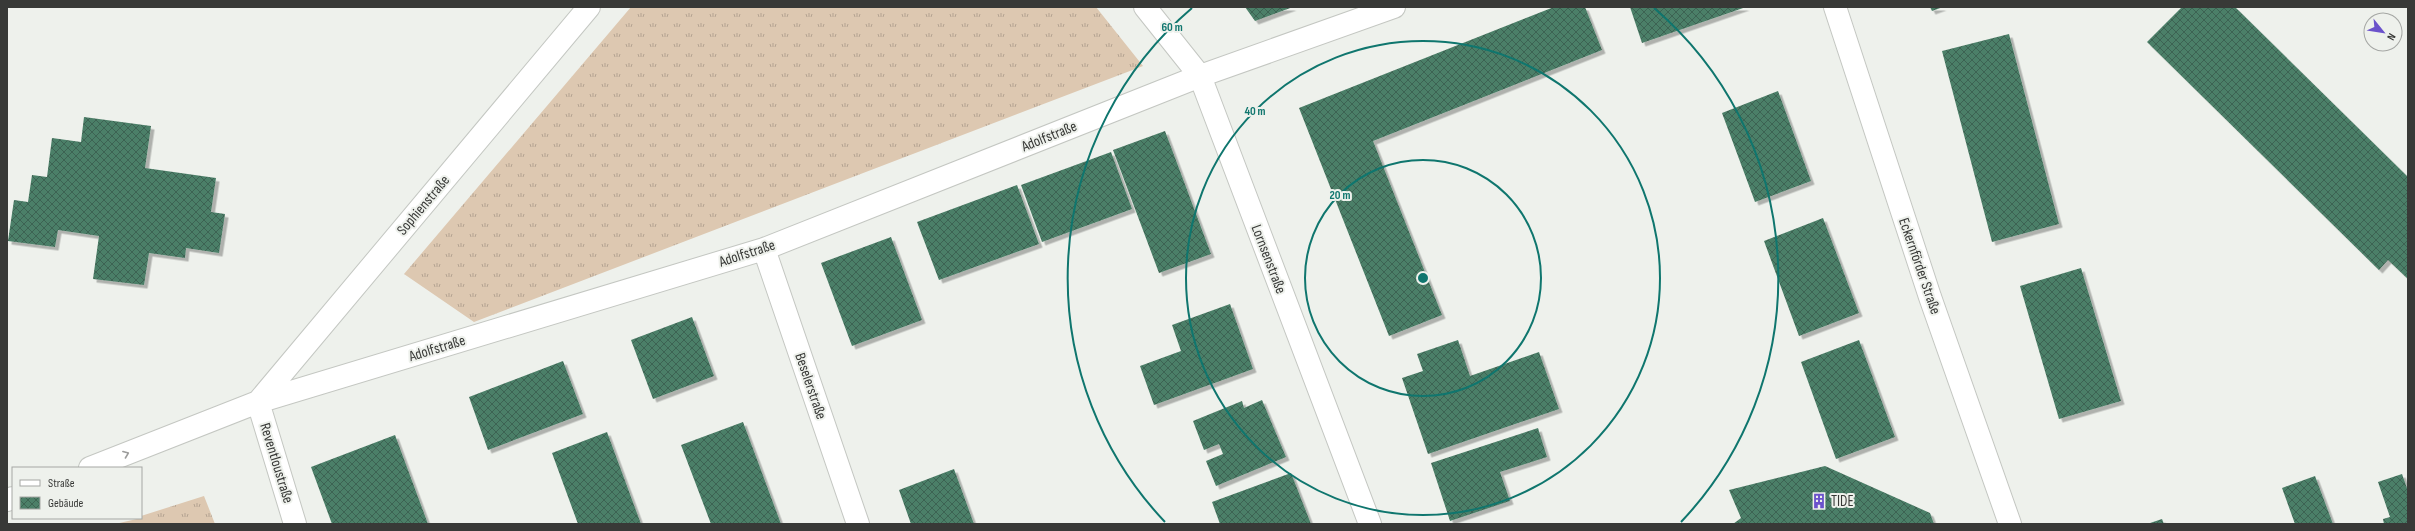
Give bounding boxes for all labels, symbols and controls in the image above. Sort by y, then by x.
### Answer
north arrow [2363,12,2403,52]
text: 60 m [1161,20,1183,35]
text: N [2384,31,2398,43]
text: 40 m [1244,104,1266,119]
street label: Adolfstraße [1018,117,1080,156]
street label: Sophienstraße [393,171,454,239]
text: 20 m [1330,188,1350,203]
street label: Eckernförder Straße [1894,215,1945,317]
street label: Lornsenstraße [1247,222,1290,296]
street label: Adolfstraße [716,235,778,272]
centre of rings [1416,271,1430,285]
street label: Adolfstraße [406,331,468,366]
street label: Beselerstraße [790,350,831,422]
street label: Reventloustraße [255,421,298,506]
one-way arrow [122,450,129,458]
legend [12,467,142,519]
text: Straße [48,476,75,491]
building icon: TIDE [1810,492,1828,510]
place label: TIDE [1831,492,1854,511]
text: Gebäude [48,496,83,511]

